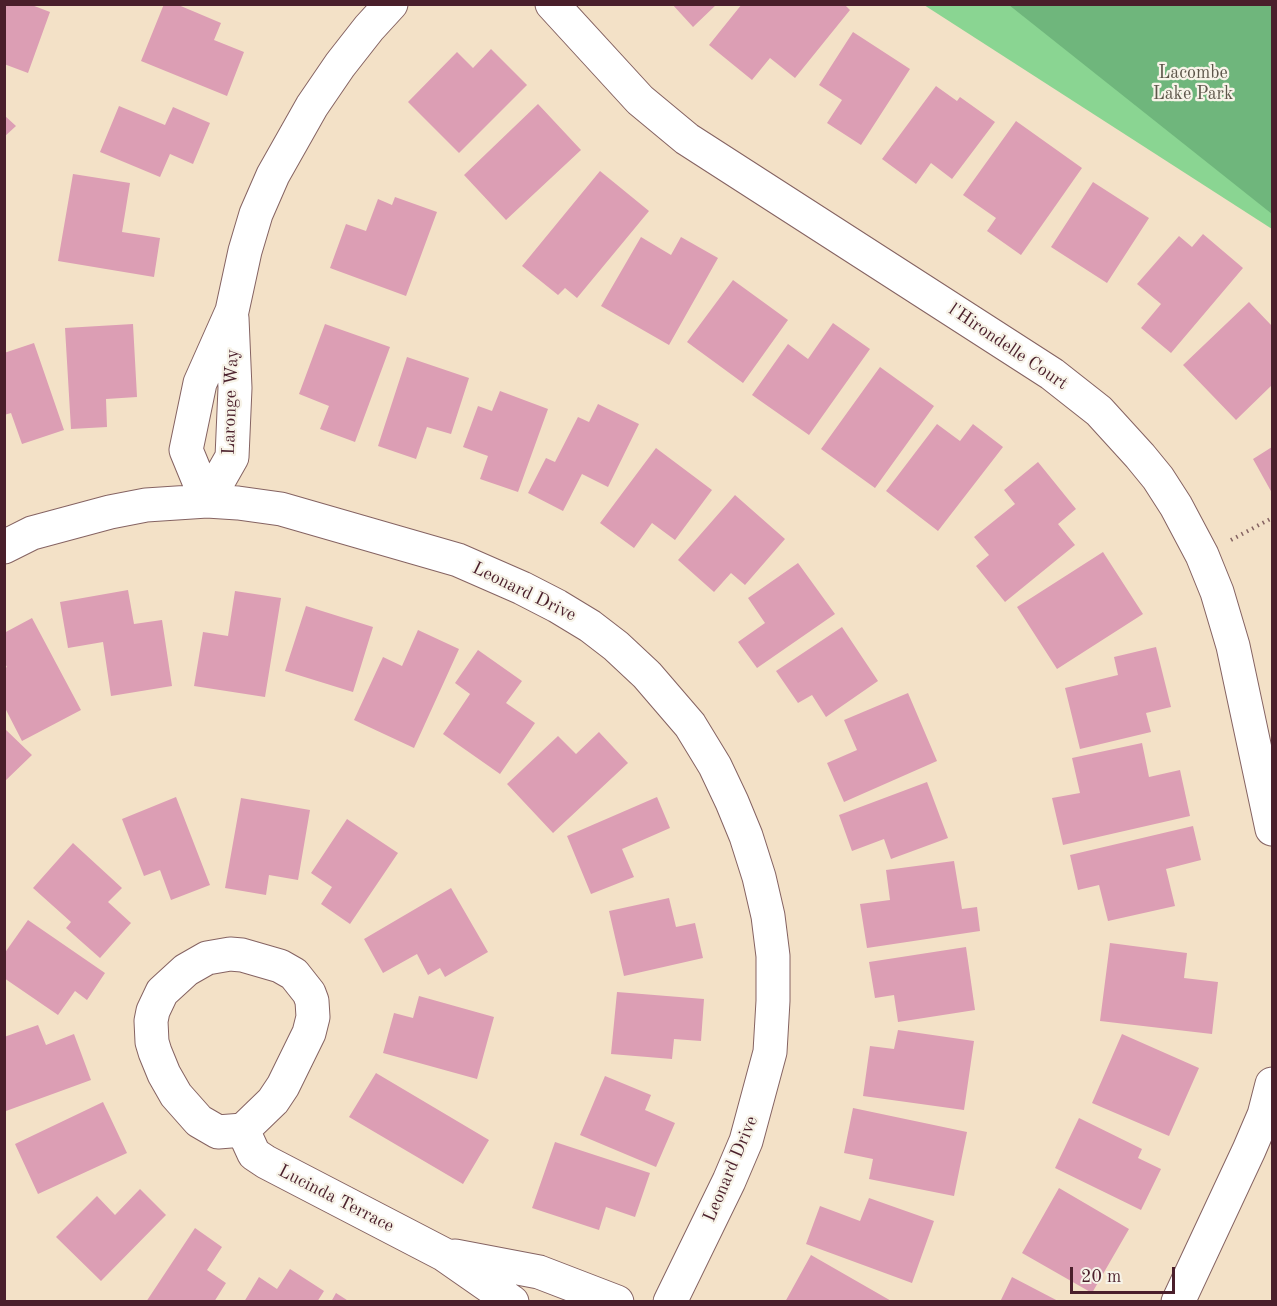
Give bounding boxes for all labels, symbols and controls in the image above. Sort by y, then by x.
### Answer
park label: Lacombe Lake Park [1153,62,1233,104]
street label: l'Hirondelle Court [944,299,1072,395]
street label: Laronge Way [218,349,244,455]
street label: Leonard Drive [469,558,579,626]
street label: Leonard Drive [699,1113,763,1225]
street label: Lucinda Terrace [274,1161,398,1237]
scale bar [1073,1255,1178,1293]
text: 20 m [1081,1268,1121,1286]

